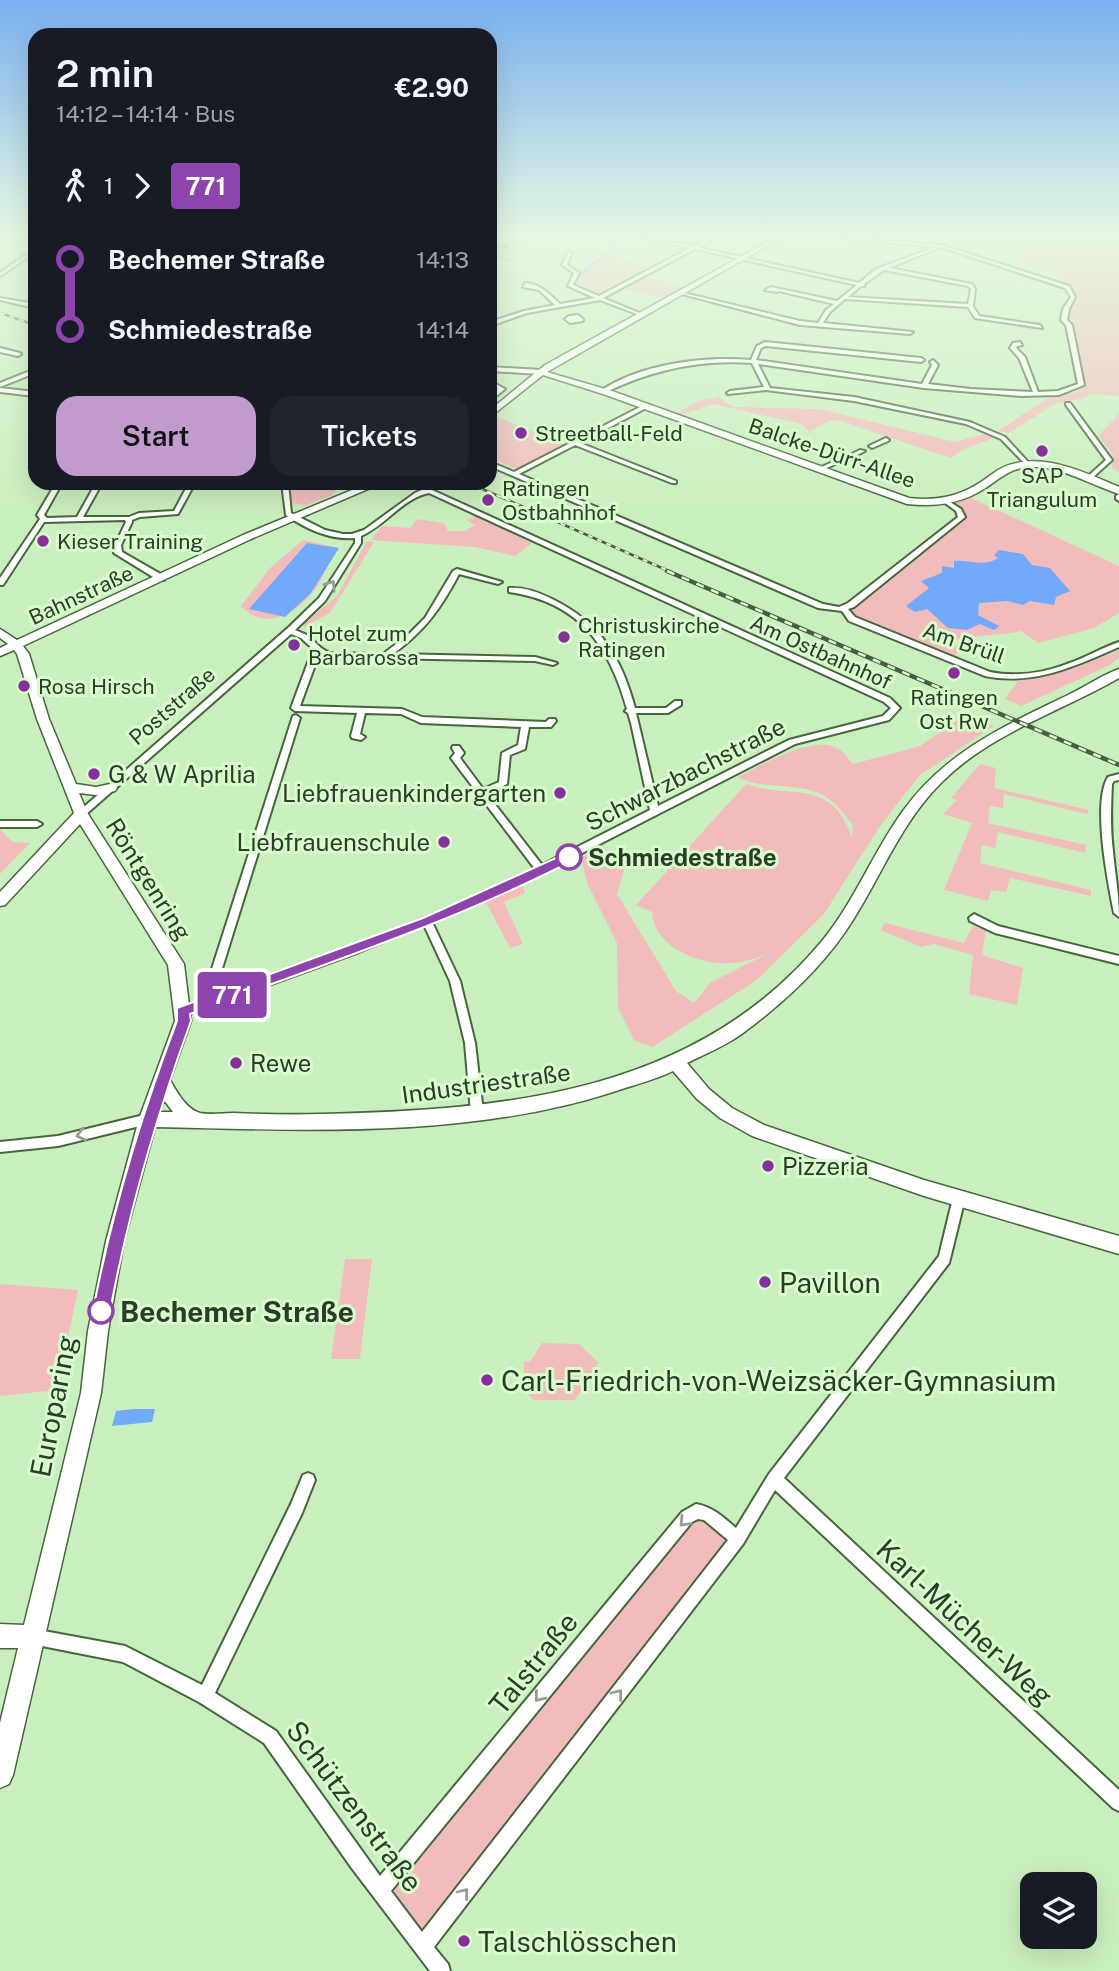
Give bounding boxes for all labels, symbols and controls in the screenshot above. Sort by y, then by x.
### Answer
text: 2 min [56,51,154,96]
text: €2.90 [395,72,469,103]
text: 14:12 – 14:14 · Bus [56,100,235,127]
icon: walk [56,167,94,205]
icon: forward [123,167,161,205]
text: 1 [104,172,113,199]
text: 771 [185,172,226,200]
text: Bechemer Straße [108,244,325,275]
text: 14:13 [416,246,469,273]
text: Schmiedestraße [108,314,312,345]
text: 14:14 [416,316,469,343]
button: Start [56,396,256,476]
button: Tickets [270,396,469,476]
street label: Balcke-Dürr-Allee [745,413,919,493]
place label: Streetball-Feld [535,421,683,446]
marker: Streetball-Feld [513,425,529,441]
marker: SAP Triangulum [1034,443,1050,459]
place label: SAP Triangulum [987,463,1097,512]
place label: Ratingen Ostbahnhof [502,476,616,525]
marker: Ratingen Ostbahnhof [480,492,496,508]
place label: Kieser Training [57,529,203,554]
marker: Kieser Training [35,533,51,549]
street label: Bahnstraße [25,560,137,630]
one-way arrow [322,580,335,593]
street label: Am Ostbahnhof [746,610,896,694]
place label: Christuskirche Ratingen [578,613,720,662]
street label: Am Brüll [920,617,1008,669]
place label: Hotel zum Barbarossa [308,621,419,670]
marker: Christuskirche Ratingen [556,629,572,645]
marker: Hotel zum Barbarossa [286,637,302,653]
street label: Poststraße [124,662,220,750]
marker: Ratingen Ost Rw [946,665,962,681]
place label: Rosa Hirsch [38,674,155,699]
marker: Rosa Hirsch [16,678,32,694]
place label: Ratingen Ost Rw [910,685,998,734]
street label: Schwarzbachstraße [580,711,790,837]
place label: G & W Aprilia [108,760,256,788]
marker: G & W Aprilia [86,766,102,782]
place label: Liebfrauenkindergarten [282,779,546,807]
marker: Liebfrauenkindergarten [552,785,568,801]
street label: Röntgenring [100,813,198,945]
place label: Liebfrauenschule [237,828,430,856]
marker: Liebfrauenschule [436,834,452,850]
place label: Schmiedestraße [588,843,777,871]
marker: Schmiedestraße [556,844,582,870]
line badge: 771 [192,972,272,1018]
text: 771 [212,981,252,1009]
place label: Rewe [250,1049,311,1077]
marker: Rewe [228,1055,244,1071]
street label: Industriestraße [400,1057,572,1109]
one-way arrow [75,1127,87,1141]
place label: Pizzeria [782,1152,869,1180]
marker: Pizzeria [760,1158,776,1174]
place label: Pavillon [779,1266,881,1299]
marker: Pavillon [757,1274,773,1290]
place label: Bechemer Straße [120,1295,354,1328]
marker: Bechemer Straße [88,1298,114,1324]
street label: Europaring [23,1332,83,1480]
place label: Carl-Friedrich-von-Weizsäcker-Gymnasium [501,1364,1056,1397]
marker: Carl-Friedrich-von-Weizsäcker-Gymnasium [479,1372,495,1388]
one-way arrow [679,1513,692,1526]
street label: Karl-Mücher-Weg [870,1532,1060,1712]
street label: Talstraße [482,1605,584,1721]
one-way arrow [534,1689,547,1701]
one-way arrow [610,1689,623,1701]
street label: Schützenstraße [280,1714,430,1898]
map controls [1020,1872,1097,1949]
button: layers [1020,1872,1097,1949]
one-way arrow [455,1888,468,1900]
place label: Talschlösschen [478,1925,677,1958]
marker: Talschlösschen [456,1933,472,1949]

